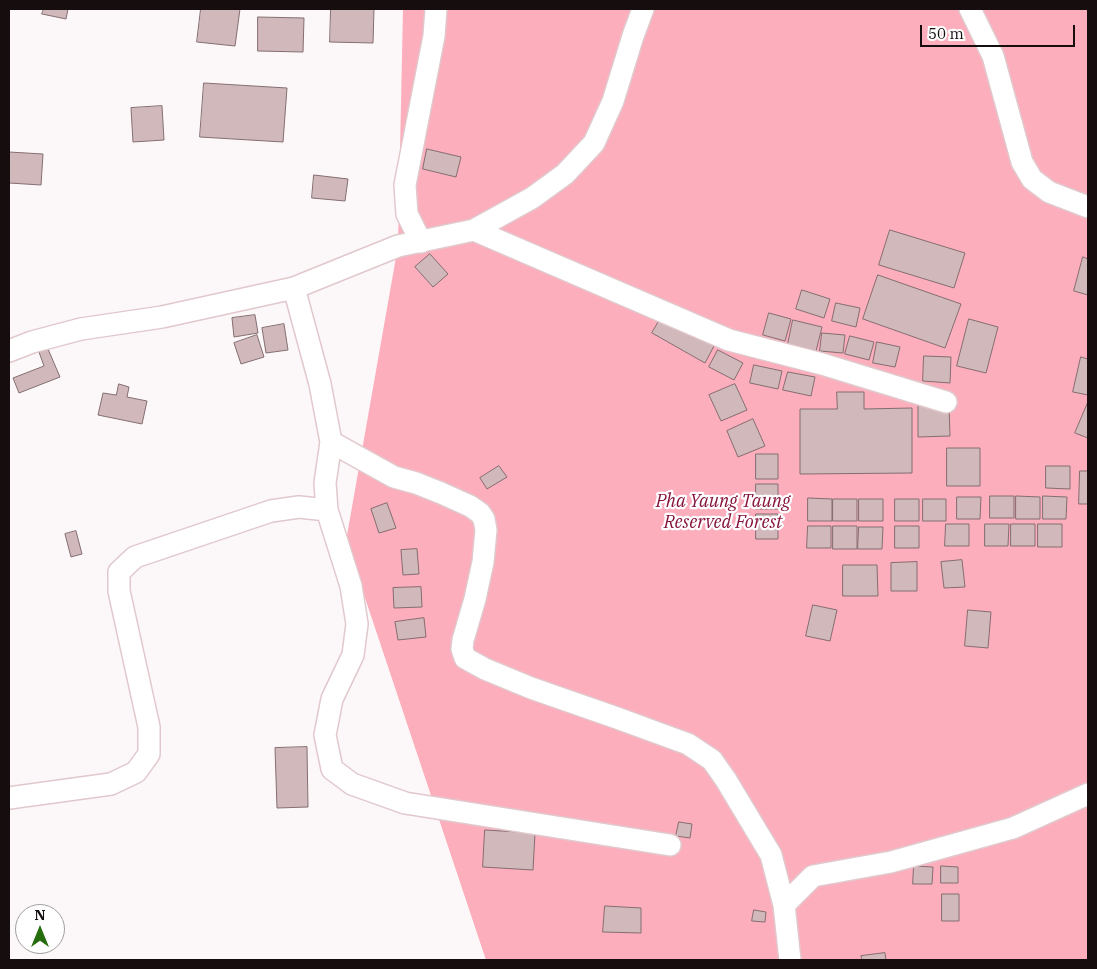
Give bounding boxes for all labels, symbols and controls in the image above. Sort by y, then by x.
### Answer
scale bar [922,15,1077,47]
text: 50 m [928,24,964,43]
park label: Pha Yaung Taung Reserved Forest [656,491,790,534]
north arrow [15,904,65,954]
text: N [34,906,46,924]

